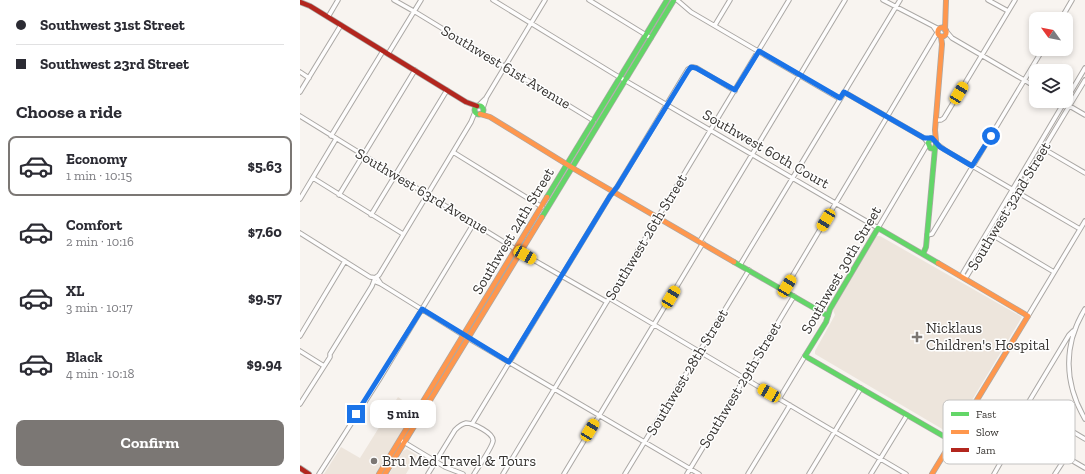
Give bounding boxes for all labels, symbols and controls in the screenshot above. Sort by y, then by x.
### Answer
north arrow [1029,12,1073,56]
map controls [1029,12,1073,108]
text: Southwest 31st Street [40,16,185,34]
street label: Southwest 61st Avenue [438,21,574,113]
text: Southwest 23rd Street [40,55,189,73]
button: layers [1029,64,1073,108]
car [948,80,970,106]
text: Choose a ride [16,101,122,123]
street label: Southwest 60th Court [699,105,833,193]
route start [982,127,1000,145]
street label: Southwest 32nd Street [964,138,1055,273]
street label: Southwest 63rd Avenue [352,144,492,238]
icon: car [18,148,54,184]
text: Economy [66,150,127,168]
text: $5.63 [248,157,282,175]
street label: Southwest 24th Street [468,164,558,297]
text: 1 min · 10:15 [66,168,132,183]
street label: Southwest 26th Street [601,170,691,303]
street label: Southwest 30th Street [797,203,885,337]
car [815,207,837,233]
icon: car [18,214,54,250]
text: Comfort [66,216,122,234]
text: $7.60 [248,223,282,241]
text: 2 min · 10:16 [66,234,134,249]
car [512,244,538,266]
car [776,273,798,299]
icon: car [18,280,54,316]
text: XL [66,282,84,300]
car [660,284,682,310]
text: $9.57 [248,289,282,307]
text: 3 min · 10:17 [66,300,133,315]
street label: Southwest 28th Street [642,305,732,438]
street label: Southwest 29th Street [695,318,785,451]
place label: Nicklaus Children's Hospital [926,319,1050,354]
marker: Nicklaus Children's Hospital [911,331,923,343]
icon: car [18,346,54,382]
text: Black [66,348,103,366]
text: $9.94 [247,355,282,373]
text: 4 min · 10:18 [66,366,134,381]
car [756,382,782,404]
callout: 5 min [370,400,436,428]
legend [943,400,1075,464]
route end [347,405,365,423]
text: 5 min [387,406,419,421]
text: Fast [976,408,997,421]
car [579,417,601,443]
button: Confirm [16,420,284,466]
text: Slow [976,426,999,439]
text: Jam [976,444,996,457]
place label: Bru Med Travel & Tours [382,452,536,470]
marker: Bru Med Travel & Tours [369,456,379,466]

